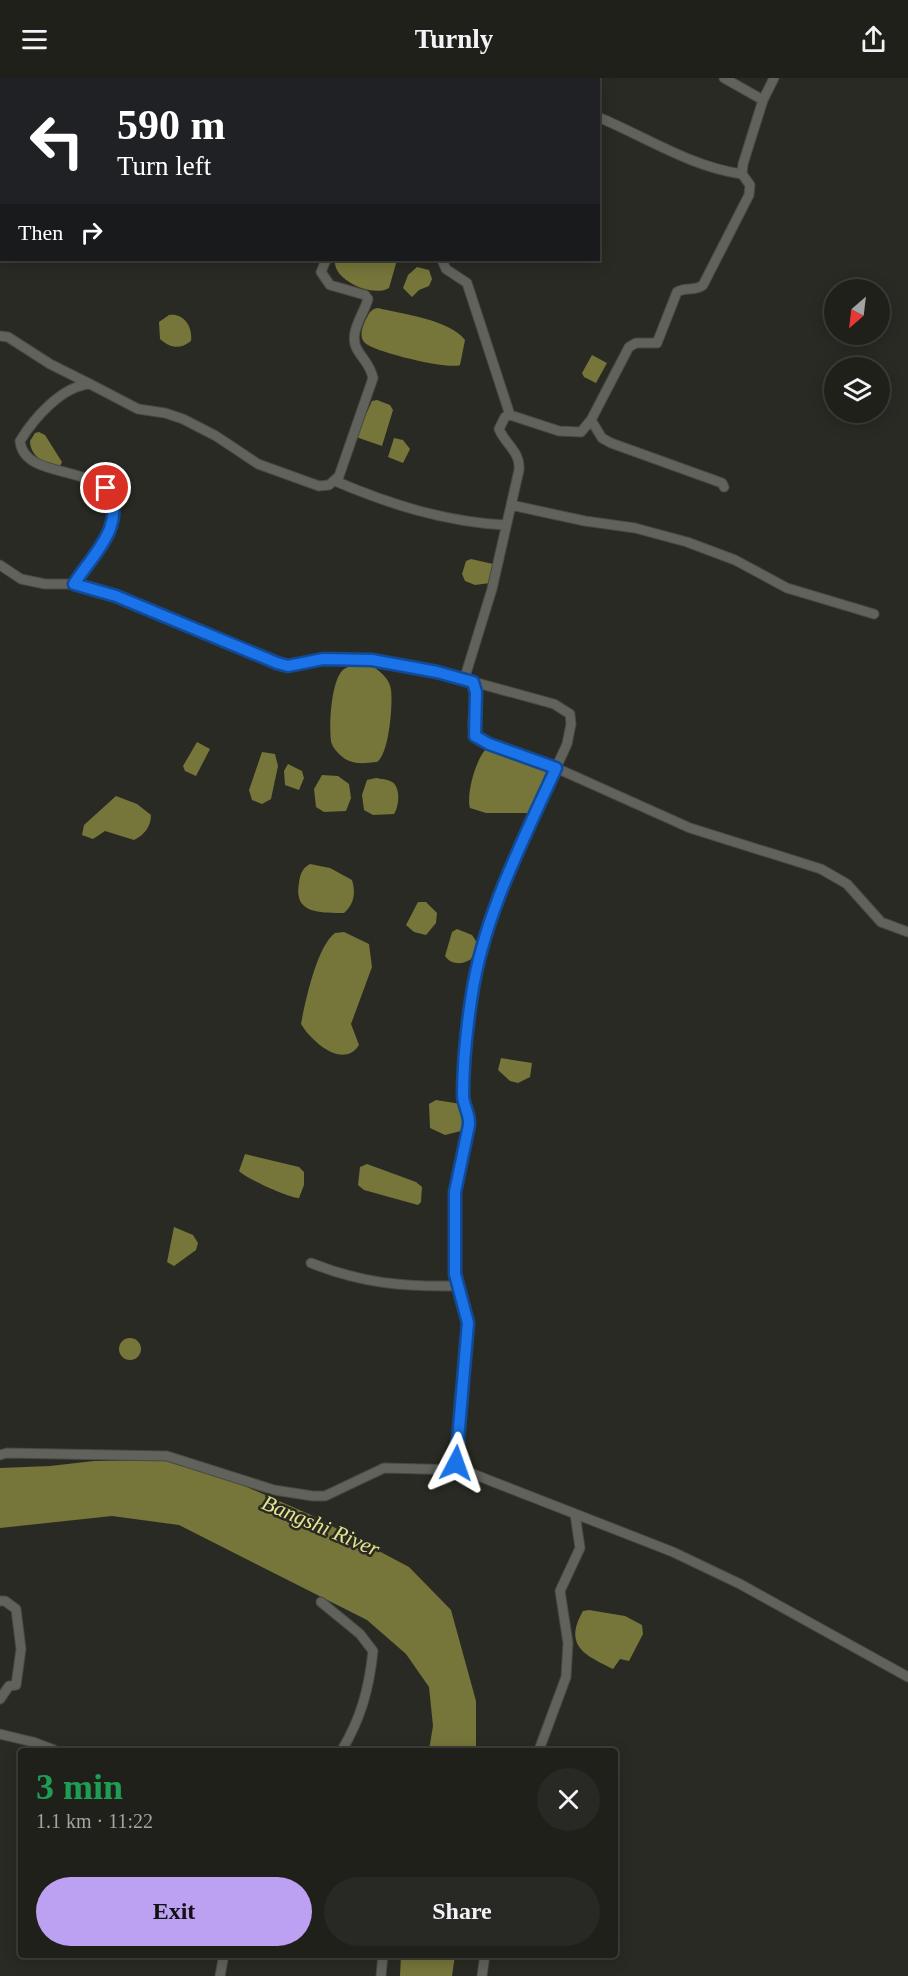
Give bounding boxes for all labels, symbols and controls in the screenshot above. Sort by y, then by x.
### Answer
icon: menu [18,23,51,56]
icon: share [857,23,890,56]
text: Turnly [415,24,493,54]
icon: left [18,102,96,180]
text: 590 m [117,102,226,148]
text: Turn left [117,151,211,181]
icon: right [75,216,108,249]
text: Then [18,220,63,245]
north arrow [824,279,890,345]
map controls [824,279,890,423]
button: layers [824,357,890,423]
pin [80,462,131,513]
icon: arrive [89,471,122,504]
position arrow [424,1431,488,1495]
water label: Bangshi River [258,1489,384,1562]
text: 3 min [36,1767,123,1807]
button: close [537,1768,600,1831]
text: 1.1 km · 11:22 [36,1810,153,1832]
button: Exit [36,1877,312,1946]
button: Share [324,1877,600,1946]

